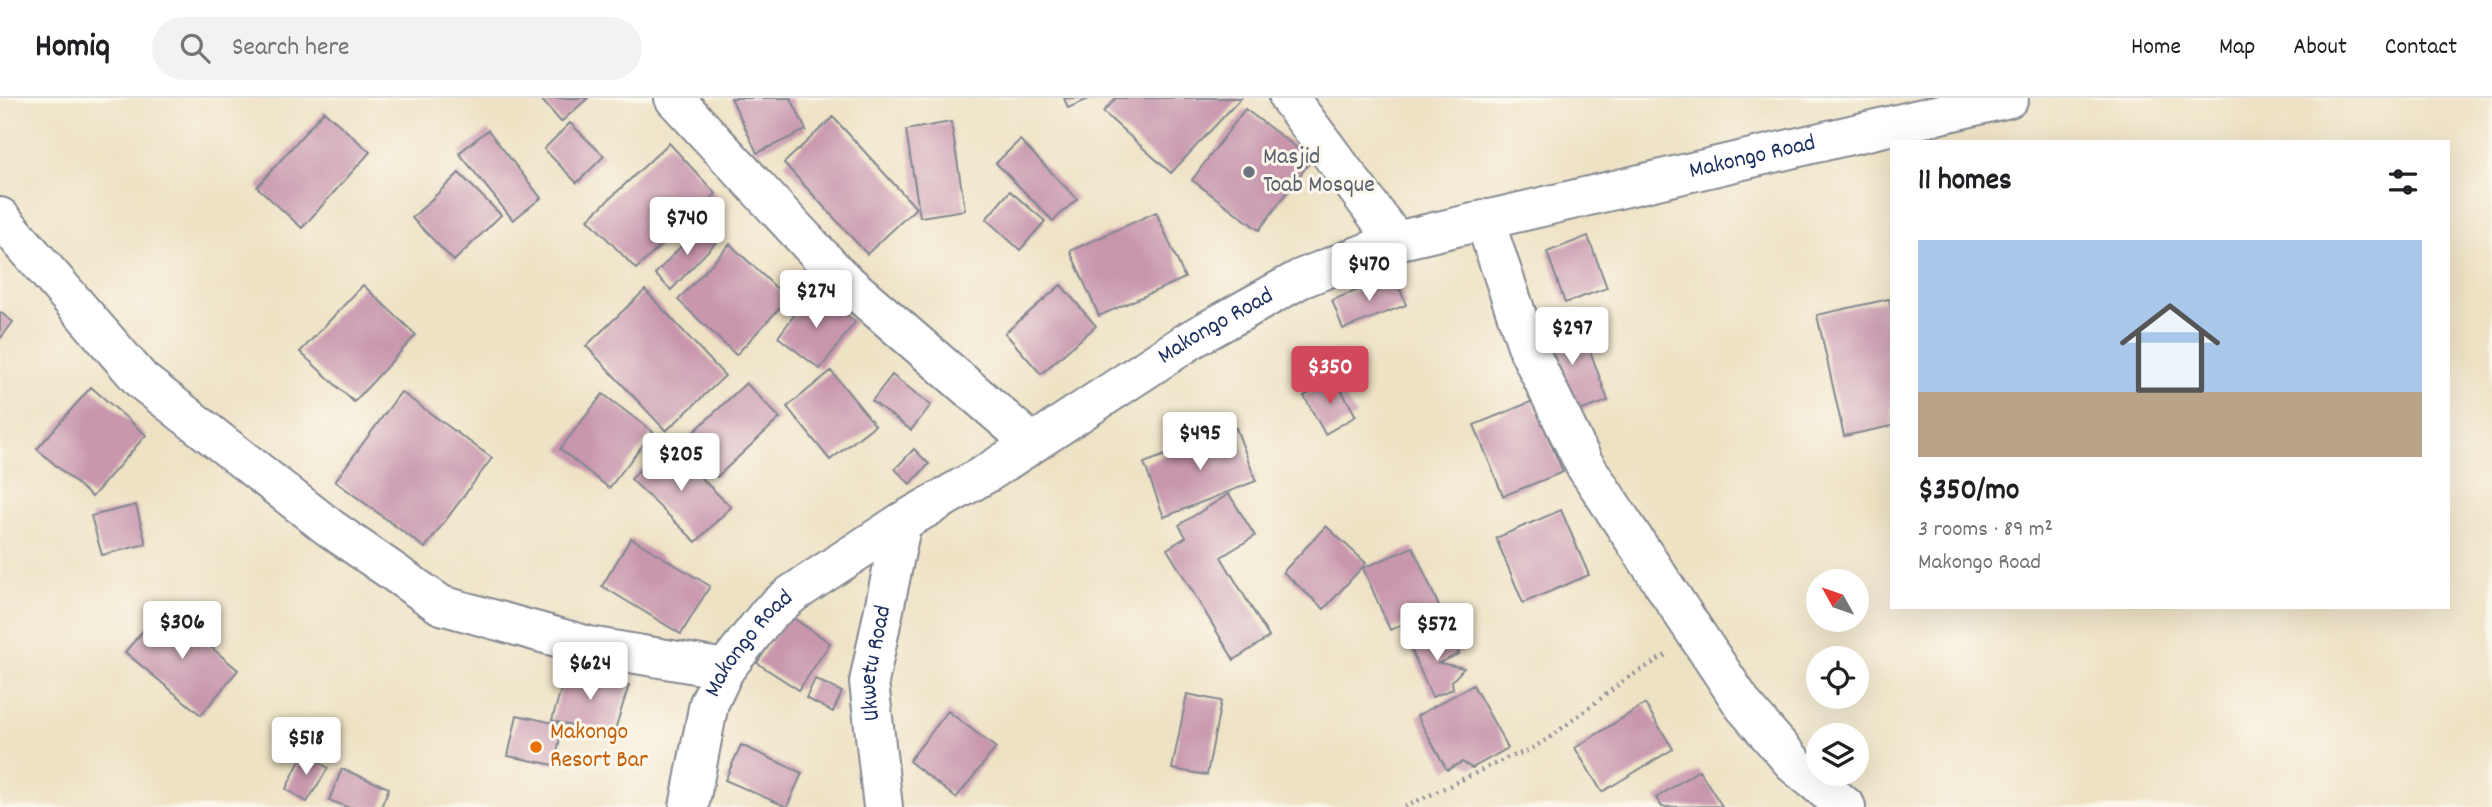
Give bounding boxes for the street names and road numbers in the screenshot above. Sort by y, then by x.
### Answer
street label: Makongo Road [1686,127,1819,189]
street label: Makongo Road [1151,280,1280,374]
street label: Makongo Road [697,582,801,703]
street label: Ukwetu Road [852,602,901,723]

